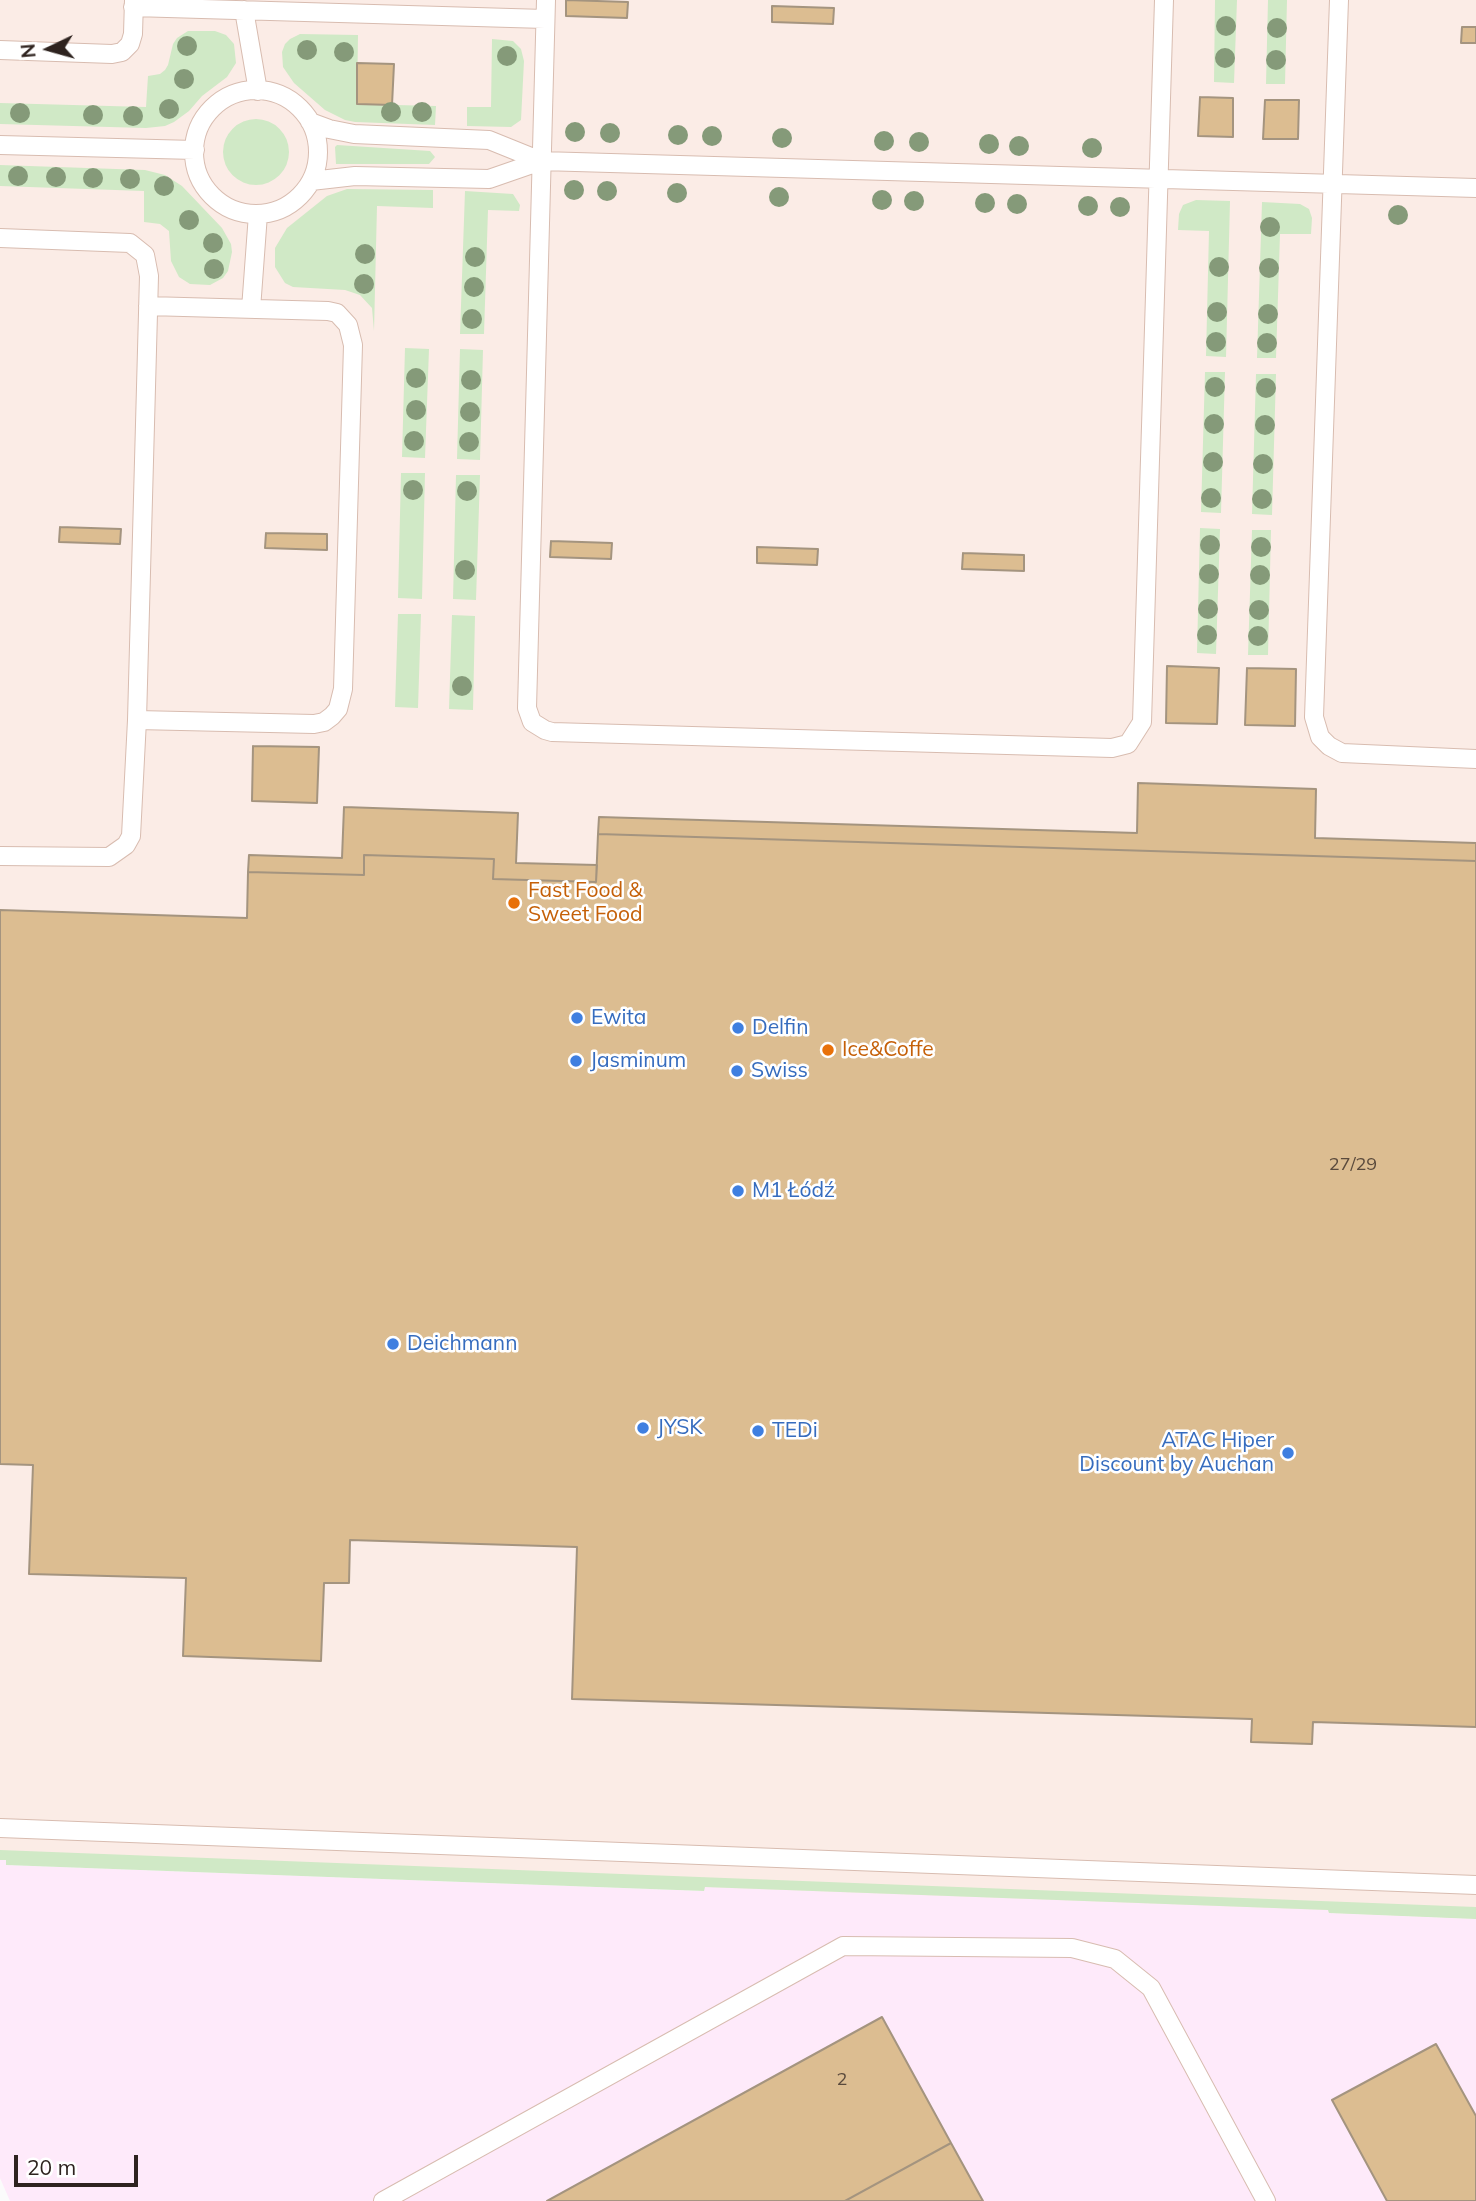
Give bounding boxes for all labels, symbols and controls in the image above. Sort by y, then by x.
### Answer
north arrow [14,14,84,84]
text: N [16,43,41,59]
place label: Fast Food & Sweet Food [528,878,643,928]
marker: Fast Food & Sweet Food [506,895,522,911]
place label: Ewita [591,1005,646,1031]
marker: Ewita [569,1010,585,1026]
place label: Delfin [752,1015,808,1041]
marker: Delfin [730,1020,746,1036]
place label: Ice&Coffe [842,1037,934,1063]
marker: Ice&Coffe [820,1042,836,1058]
place label: Jasminum [590,1048,686,1074]
marker: Jasminum [568,1053,584,1069]
place label: Swiss [751,1058,808,1084]
marker: Swiss [729,1063,745,1079]
house number: 27/29 [1329,1154,1377,1176]
place label: M1 Łódź [752,1178,835,1204]
marker: M1 Łódź [730,1183,746,1199]
place label: Deichmann [407,1331,517,1357]
marker: Deichmann [385,1336,401,1352]
place label: JYSK [657,1415,703,1441]
place label: TEDi [772,1418,818,1444]
marker: JYSK [635,1420,651,1436]
marker: TEDi [750,1423,766,1439]
place label: ATAC Hiper Discount by Auchan [1079,1428,1274,1478]
marker: ATAC Hiper Discount by Auchan [1280,1445,1296,1461]
house number: 2 [837,2069,847,2091]
scale bar [18,2142,142,2186]
text: 20 m [27,2154,76,2180]

